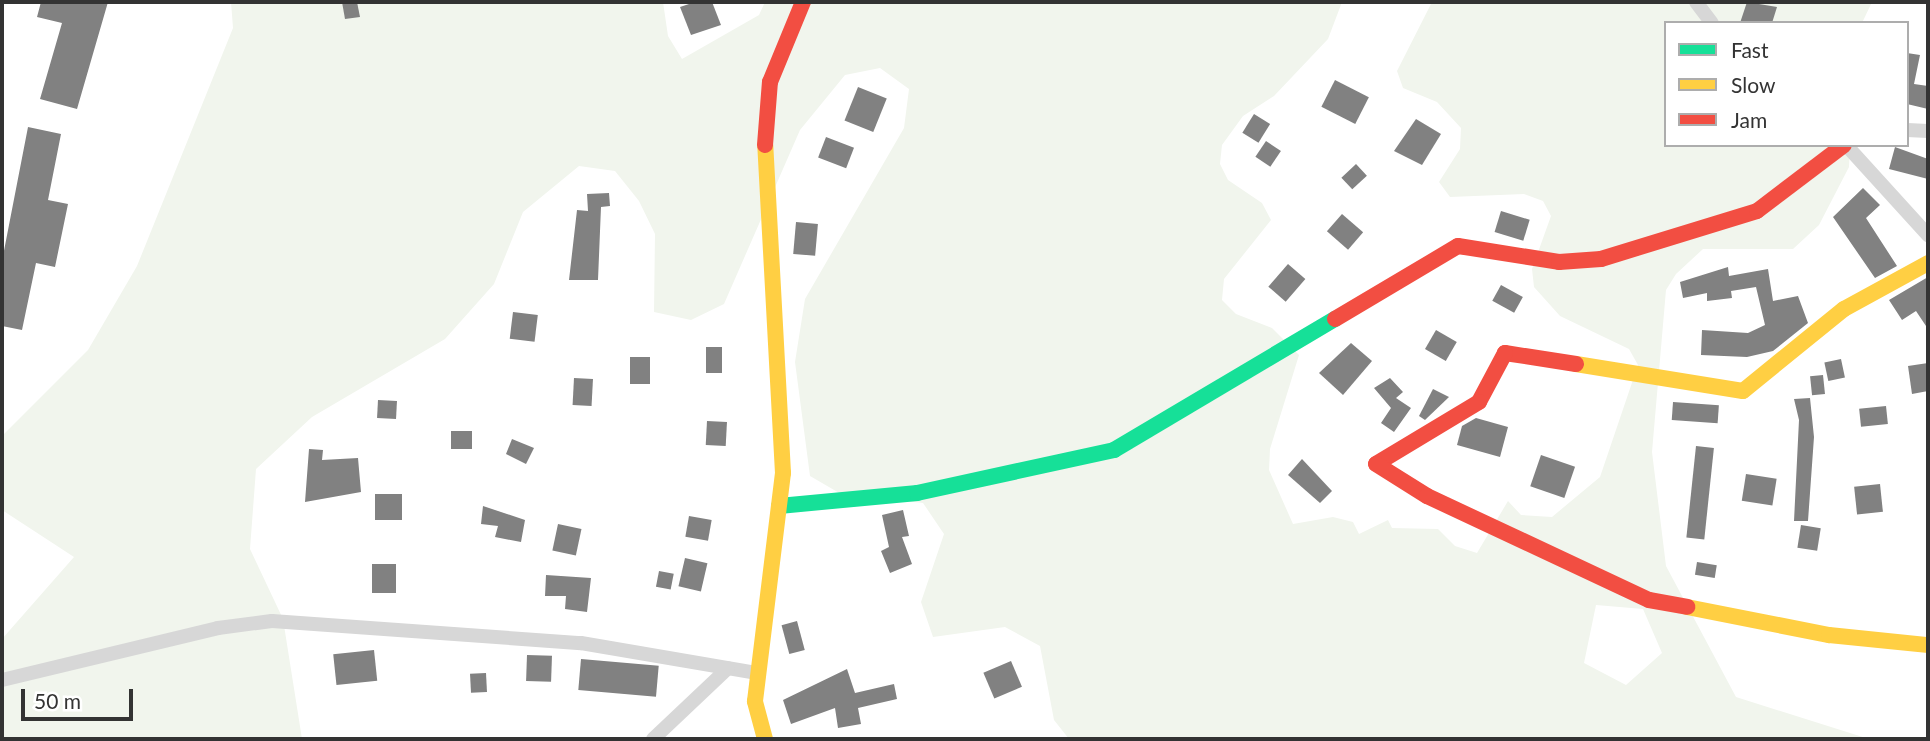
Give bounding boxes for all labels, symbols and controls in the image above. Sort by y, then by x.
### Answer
legend [1664,21,1909,147]
text: Fast [1731,37,1768,62]
text: Slow [1731,72,1775,97]
text: Jam [1731,107,1767,132]
scale bar [24,674,136,718]
text: 50 m [34,688,81,713]

